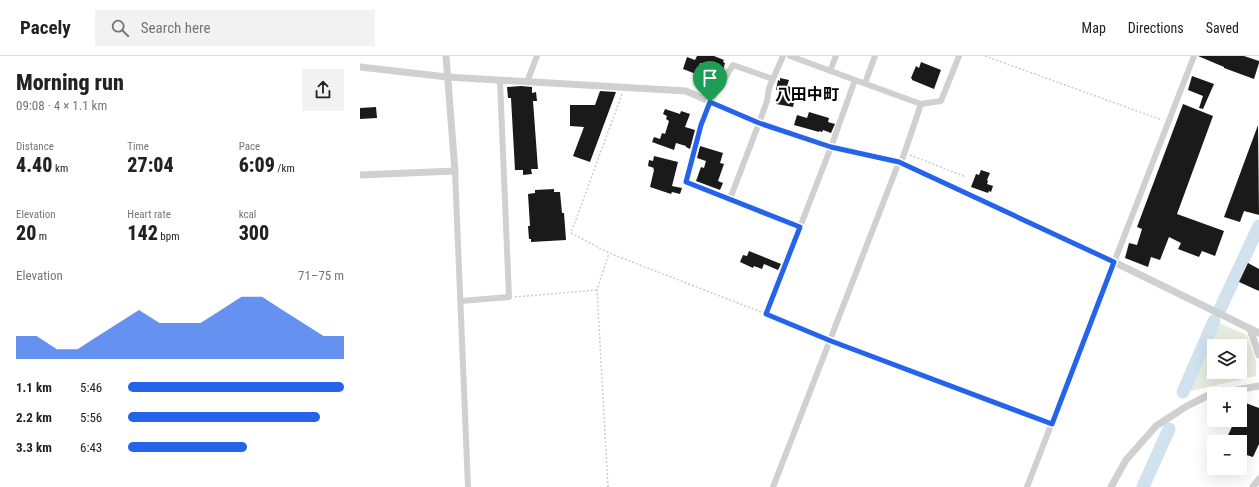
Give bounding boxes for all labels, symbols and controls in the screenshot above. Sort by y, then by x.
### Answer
search box [95,10,375,46]
text: Pacely [20,16,71,39]
icon: search [109,17,131,39]
text: Search here [141,19,211,37]
text: Map [1082,20,1106,36]
text: Directions [1128,20,1184,36]
text: Saved [1206,20,1239,36]
pin [693,61,727,102]
icon: arrive [699,67,721,89]
button: share [302,69,344,111]
text: Morning run [16,70,124,95]
district label: 八田中町 [775,85,839,104]
text: 09:08 · 4 × 1.1 km [16,98,107,113]
text: Distance [16,140,54,153]
text: Time [127,140,149,153]
text: Pace [239,140,260,153]
text: 4.40 [16,153,52,177]
text: 27:04 [127,153,174,177]
text: 6:09 [239,153,275,177]
text: km [52,162,68,175]
text: /km [275,162,295,175]
text: Elevation [16,208,56,221]
text: Heart rate [127,208,171,221]
text: kcal [239,208,256,221]
text: 20 [16,221,36,245]
text: 142 [127,221,158,245]
text: 300 [239,221,269,245]
text: m [36,230,47,243]
text: bpm [158,230,179,243]
text: Elevation [16,268,63,283]
text: 71–75 m [298,268,344,283]
map controls [1207,339,1247,475]
button: layers [1207,339,1247,379]
text: 1.1 km [16,380,52,395]
text: 5:46 [80,380,102,395]
button: + [1207,387,1247,427]
text: 2.2 km [16,410,52,425]
text: 5:56 [80,410,102,425]
button: − [1207,435,1247,475]
text: 3.3 km [16,440,52,455]
text: 6:43 [80,440,102,455]

